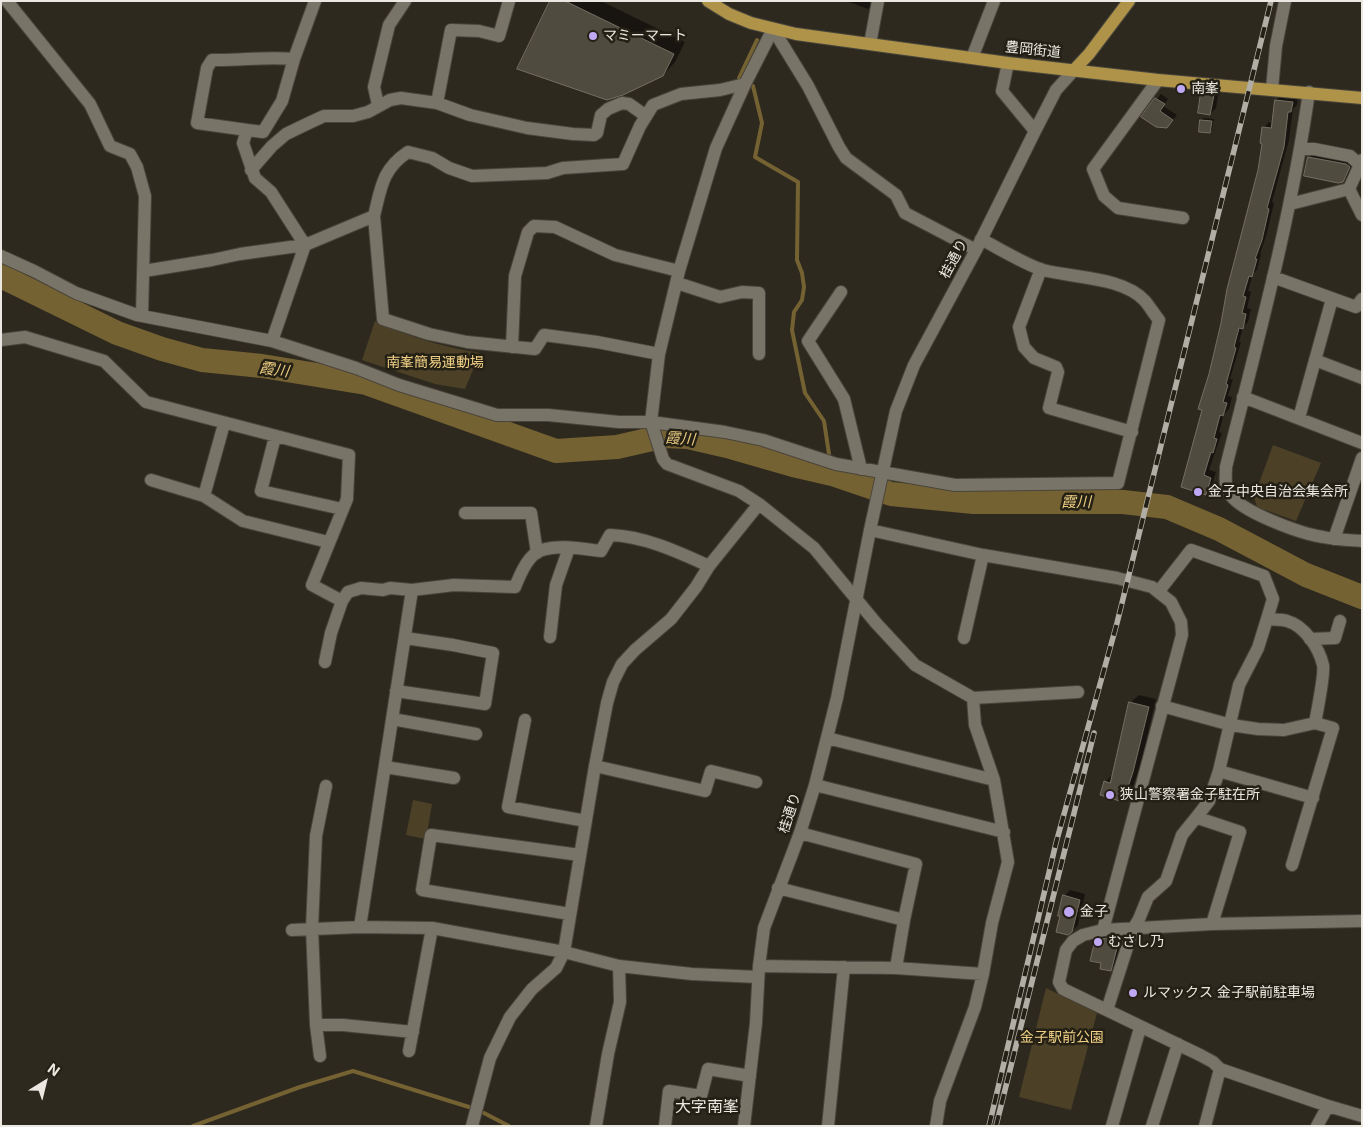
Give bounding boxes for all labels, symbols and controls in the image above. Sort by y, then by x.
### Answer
place label: マミーマート [603,28,687,44]
marker: マミーマート [587,30,599,42]
street label: 豊岡街道 [1004,39,1062,61]
place label: 南峯 [1191,81,1219,97]
marker: 南峯 [1175,83,1187,95]
street label: 桂通り [937,237,971,281]
park label: 南峯簡易運動場 [386,355,484,371]
water label: 霞川 [258,359,290,381]
water label: 霞川 [664,429,696,449]
place label: 金子中央自治会集会所 [1208,484,1348,500]
marker: 金子中央自治会集会所 [1192,486,1204,498]
water label: 霞川 [1061,493,1091,511]
place label: 狭山警察署金子駐在所 [1120,787,1260,803]
marker: 狭山警察署金子駐在所 [1104,789,1116,801]
street label: 桂通り [776,790,804,836]
place label: 金子 [1080,904,1108,920]
marker: 金子 [1062,905,1076,919]
place label: むさし乃 [1108,934,1164,950]
marker: むさし乃 [1092,936,1104,948]
place label: ルマックス 金子駅前駐車場 [1143,985,1315,1001]
marker: ルマックス 金子駅前駐車場 [1127,987,1139,999]
park label: 金子駅前公園 [1020,1030,1104,1046]
north arrow [20,1057,70,1107]
text: N [45,1059,63,1079]
district label: 大字南峯 [675,1097,739,1117]

